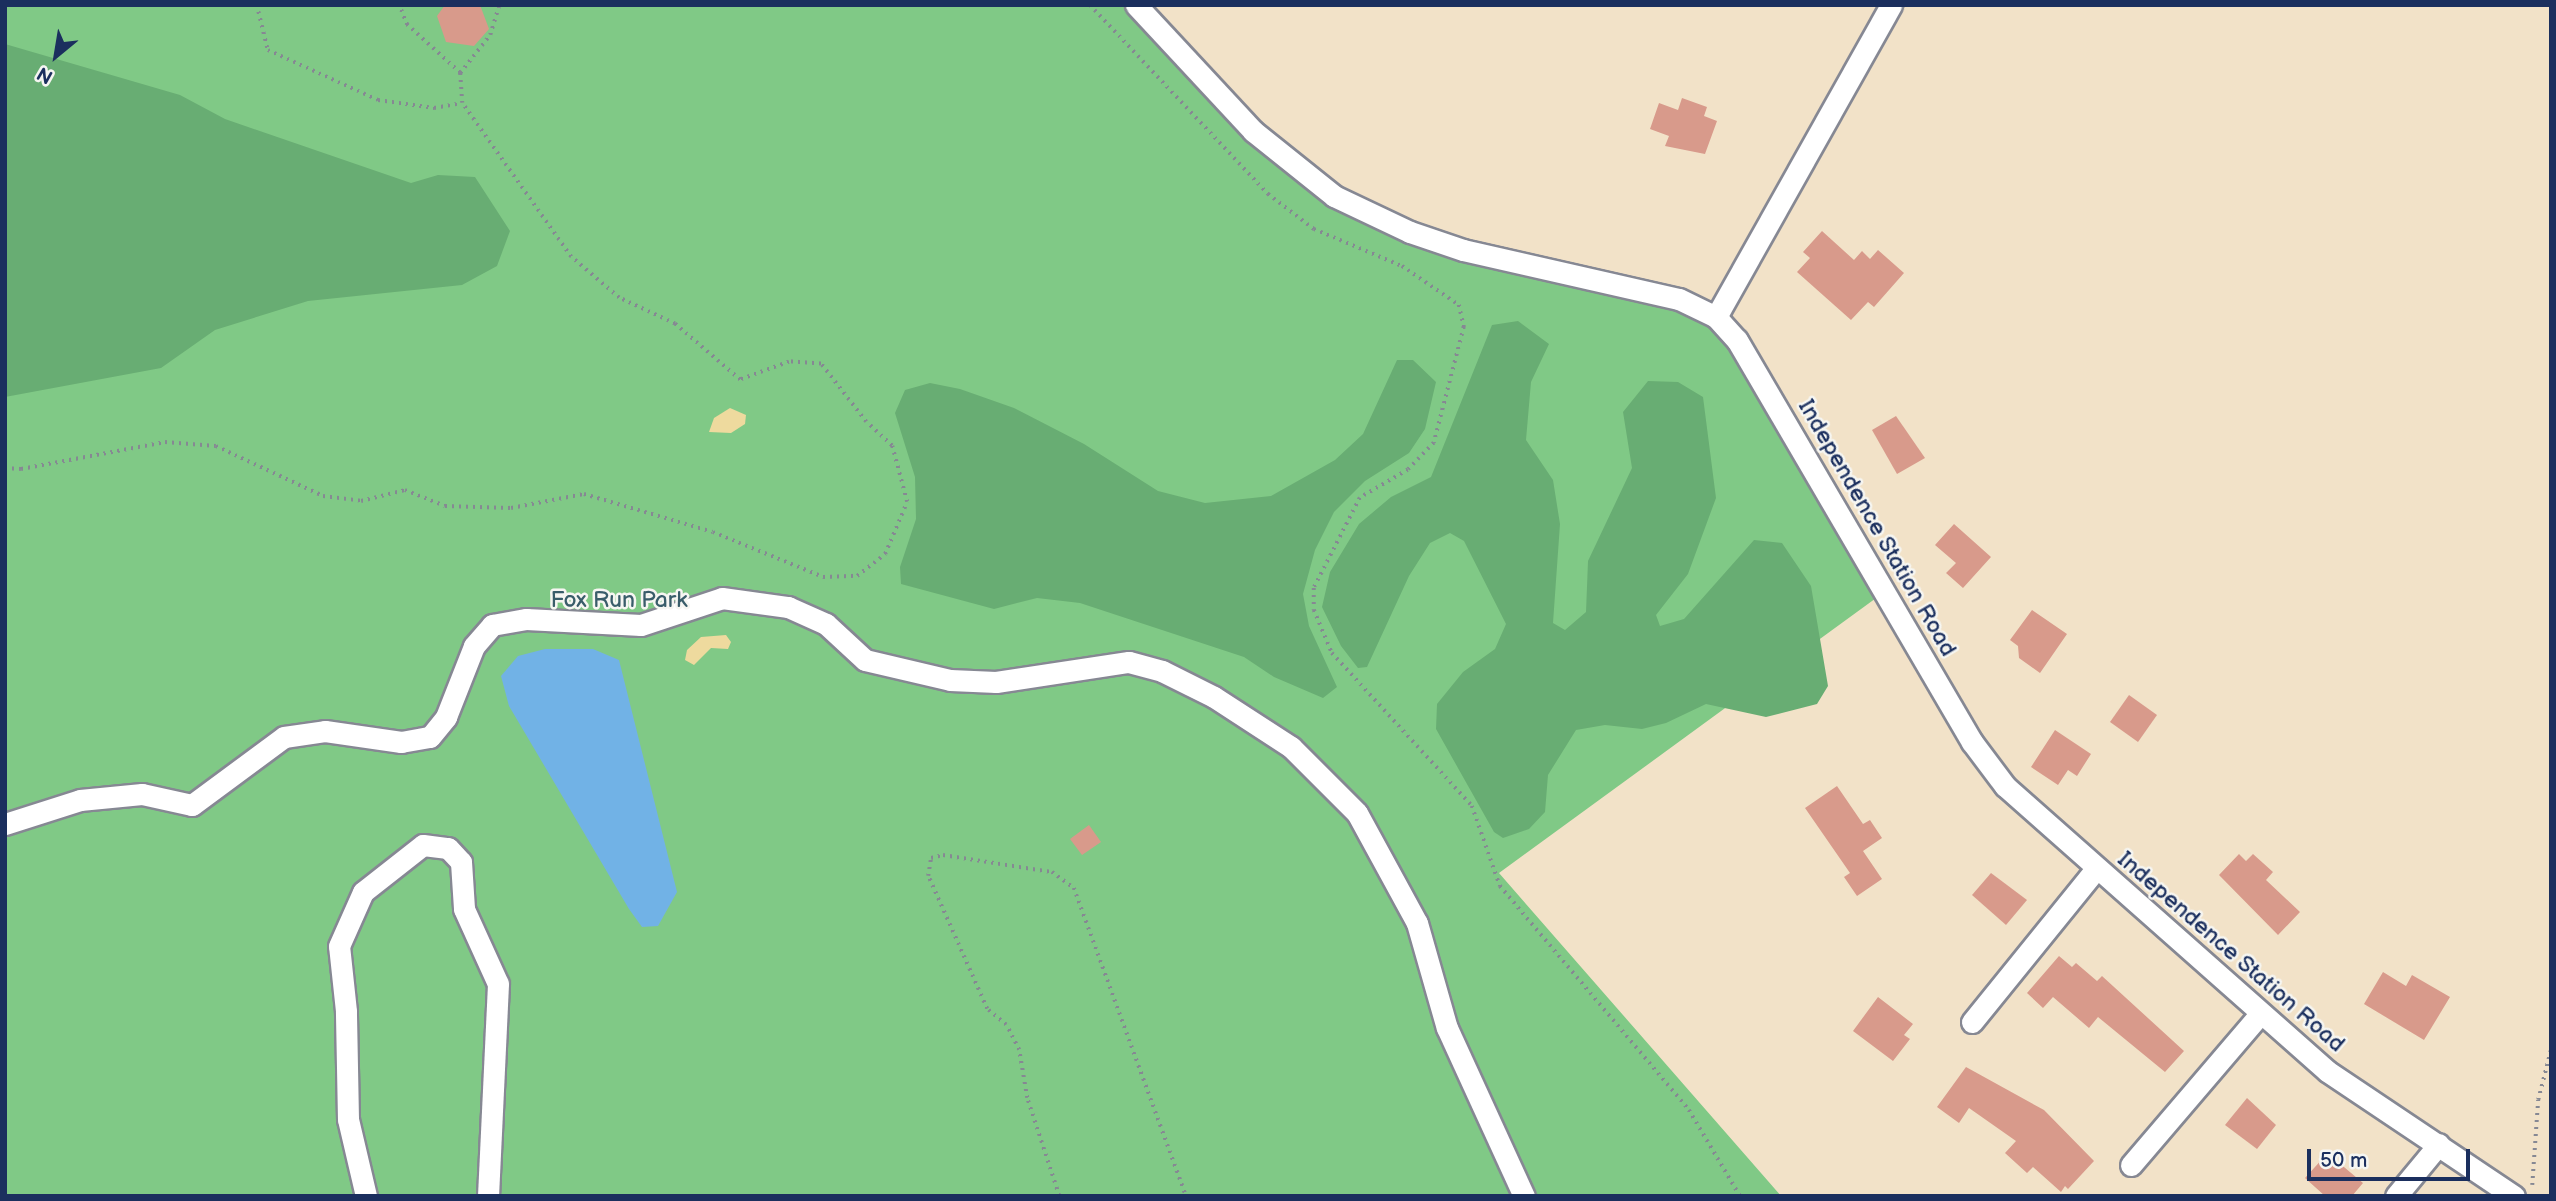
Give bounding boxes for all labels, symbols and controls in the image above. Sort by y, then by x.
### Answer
north arrow [21,21,91,91]
text: N [33,61,57,88]
street label: Independence Station Road [1792,395,1962,661]
park label: Fox Run Park [551,586,687,614]
street label: Independence Station Road [2112,846,2350,1058]
scale bar [2311,1134,2474,1178]
text: 50 m [2320,1148,2367,1173]

